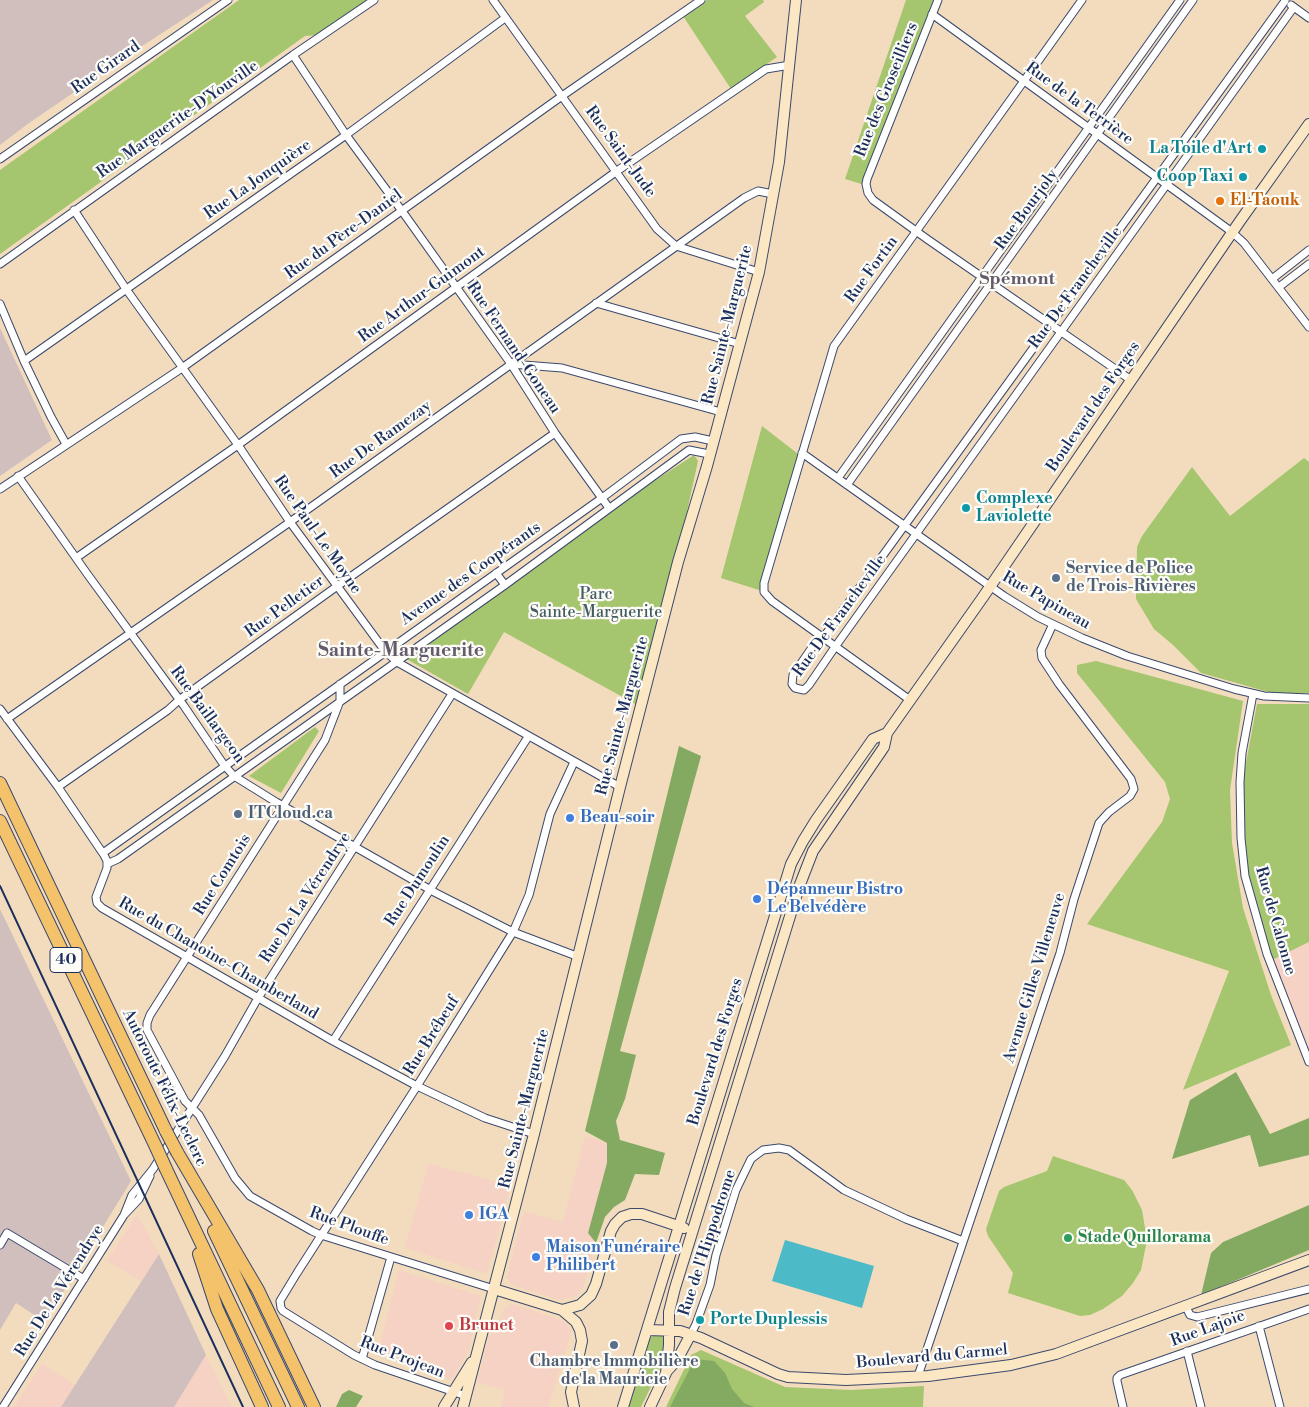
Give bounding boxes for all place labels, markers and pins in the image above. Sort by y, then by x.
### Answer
place label: La Toile d'Art [1149,139,1252,159]
marker: La Toile d'Art [1256,143,1268,155]
place label: Coop Taxi [1157,167,1233,187]
marker: Coop Taxi [1237,171,1249,183]
place label: El-Taouk [1230,191,1300,211]
marker: El-Taouk [1214,195,1226,207]
place label: Complexe Laviolette [976,489,1053,527]
marker: Complexe Laviolette [960,502,972,514]
place label: Service de Police de Trois-Rivières [1066,559,1196,597]
marker: Service de Police de Trois-Rivières [1050,572,1062,584]
place label: ITCloud.ca [248,804,333,824]
marker: ITCloud.ca [232,808,244,820]
place label: Beau-soir [580,808,655,828]
marker: Beau-soir [564,812,576,824]
place label: Dépanneur Bistro Le Belvédère [767,880,903,918]
marker: Dépanneur Bistro Le Belvédère [751,893,763,905]
place label: IGA [479,1205,509,1225]
marker: IGA [463,1209,475,1221]
place label: Stade Quillorama [1078,1228,1211,1248]
marker: Stade Quillorama [1062,1232,1074,1244]
place label: Maison Funéraire Philibert [546,1238,680,1276]
marker: Maison Funéraire Philibert [530,1251,542,1263]
place label: Porte Duplessis [710,1310,827,1330]
marker: Porte Duplessis [694,1314,706,1326]
place label: Brunet [459,1316,513,1336]
marker: Brunet [443,1320,455,1332]
marker: Chambre Immobilière de la Mauricie [608,1339,620,1351]
place label: Chambre Immobilière de la Mauricie [529,1352,699,1390]

